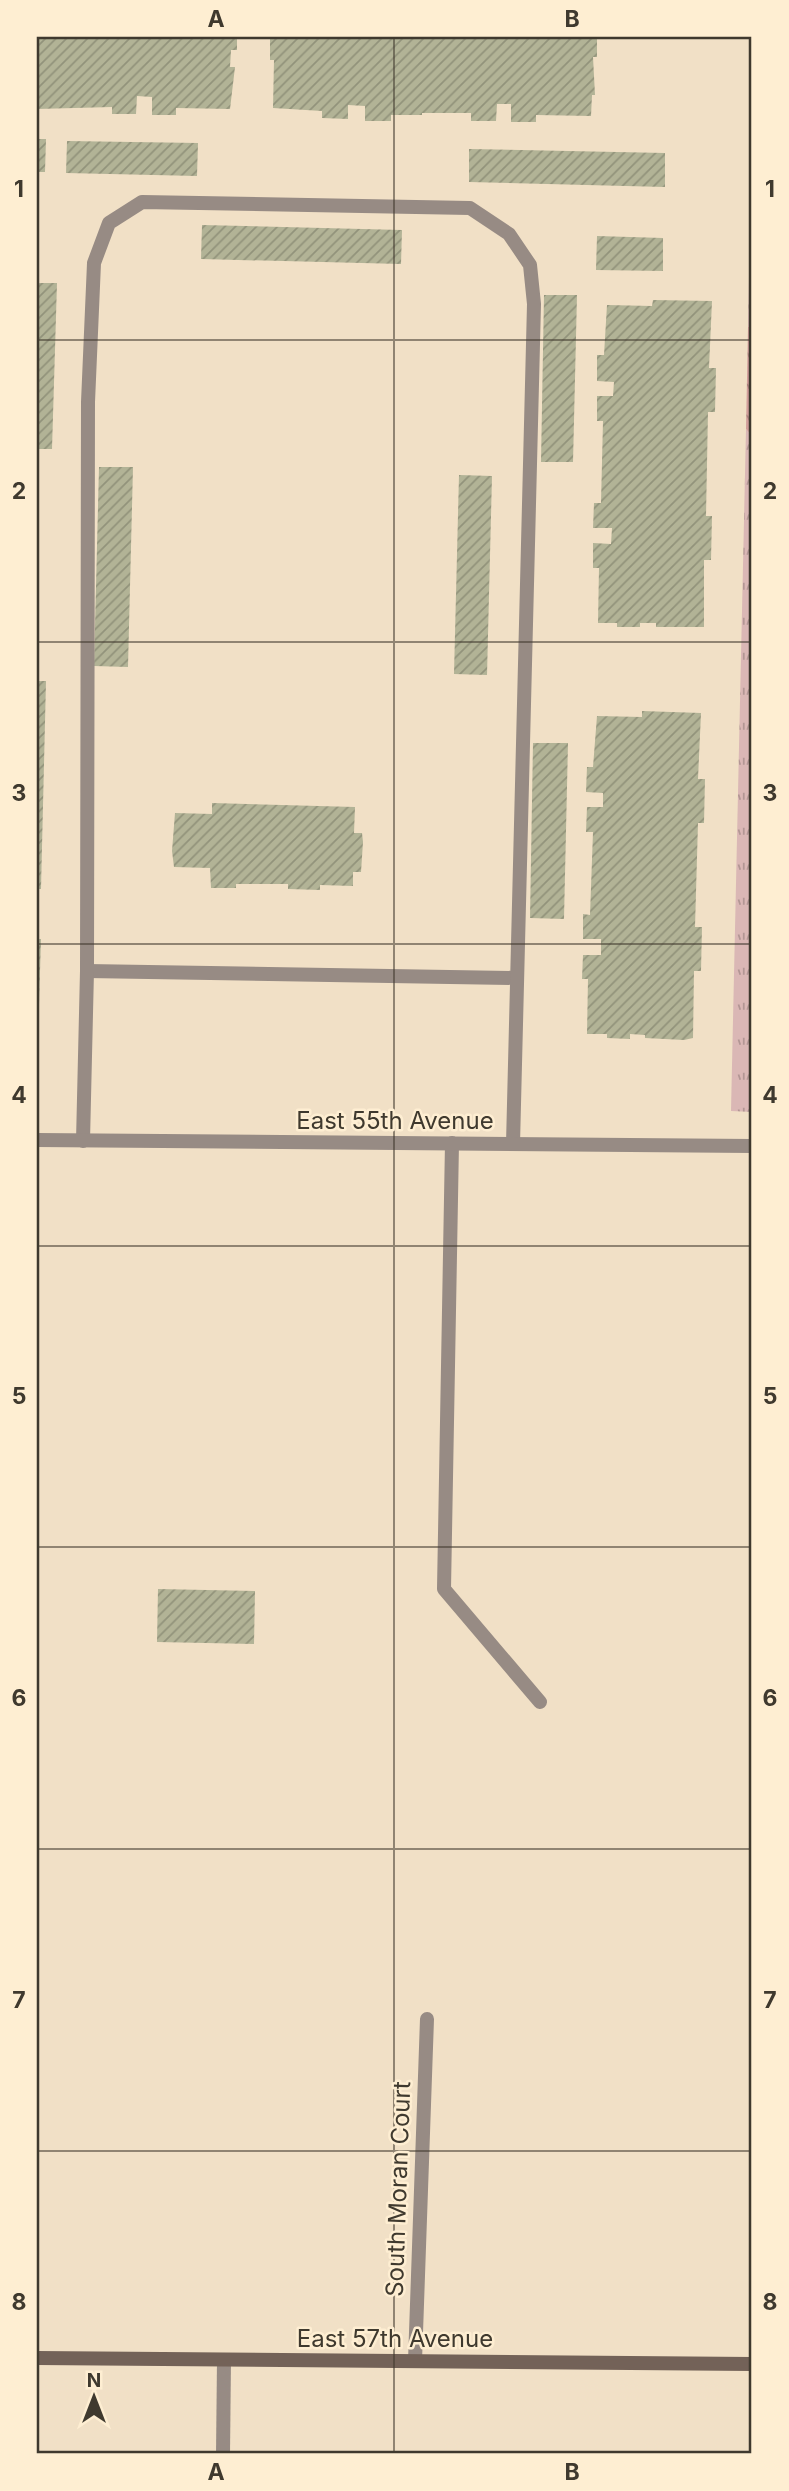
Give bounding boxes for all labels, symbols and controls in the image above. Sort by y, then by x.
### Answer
text: A [207,5,225,33]
text: B [564,5,580,33]
text: 1 [14,175,24,203]
text: 1 [765,175,775,203]
text: 2 [12,477,26,505]
text: 2 [763,477,777,505]
text: 3 [12,779,26,807]
text: 3 [763,779,777,807]
text: 4 [11,1081,27,1109]
text: 4 [762,1081,778,1109]
street label: East 55th Avenue [296,1106,494,1135]
text: 5 [12,1382,26,1410]
text: 5 [763,1382,777,1410]
text: 6 [12,1684,26,1712]
text: 6 [763,1684,777,1712]
text: 7 [12,1986,26,2014]
text: 7 [763,1986,777,2014]
street label: South Moran Court [380,2081,416,2297]
text: 8 [12,2288,26,2316]
text: 8 [763,2288,777,2316]
street label: East 57th Avenue [297,2324,493,2353]
north arrow [60,2362,130,2432]
text: N [87,2369,101,2392]
text: A [207,2458,225,2486]
text: B [564,2458,580,2486]

